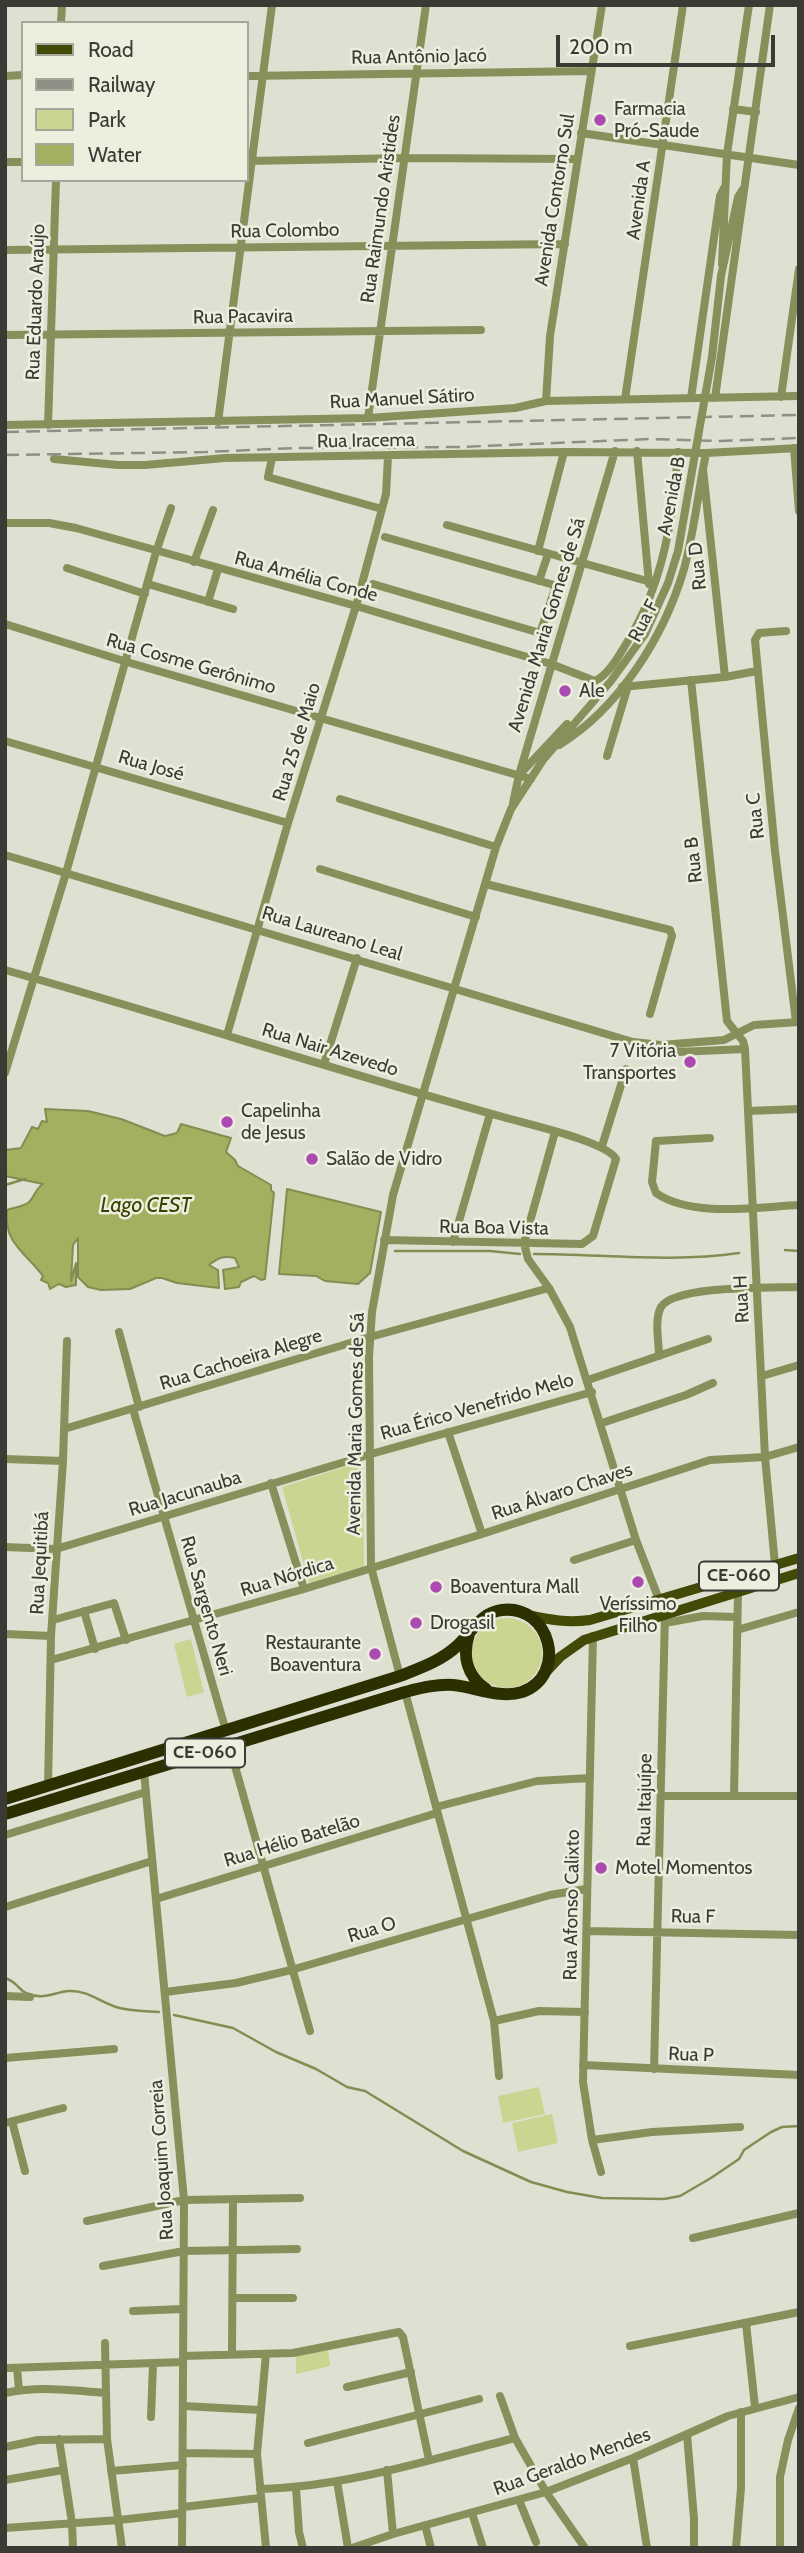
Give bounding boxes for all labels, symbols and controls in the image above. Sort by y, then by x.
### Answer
legend [21,21,248,182]
scale bar [559,21,778,65]
text: 200 m [569,34,632,59]
text: Road [88,37,134,62]
street label: Rua Antônio Jacó [351,44,487,70]
text: Railway [88,72,155,97]
place label: Farmacia Pró-Saude [614,98,699,142]
text: Park [88,107,126,132]
street label: Avenida Contorno Sul [530,112,580,288]
marker: Farmacia Pró-Saude [592,112,608,128]
street label: Rua Raimundo Aristides [357,113,405,305]
text: Water [88,142,141,167]
street label: Avenida A [622,159,656,241]
street label: Rua Colombo [230,219,340,243]
street label: Rua Eduardo Araújo [22,223,50,381]
street label: Rua Pacavira [193,305,293,329]
street label: Rua Manuel Sátiro [329,384,475,414]
street label: Rua Iracema [317,429,415,453]
street label: Avenida B [653,455,691,537]
street label: Avenida Maria Gomes de Sá [504,515,590,735]
street label: Rua D [684,541,712,591]
street label: Rua Amélia Conde [232,547,380,607]
street label: Rua F [624,596,664,646]
street label: Rua Cosme Gerônimo [104,629,278,699]
street label: Rua 25 de Maio [268,680,326,804]
place label: Ale [579,680,605,702]
marker: Ale [557,683,573,699]
street label: Rua José [116,746,186,786]
street label: Rua C [742,792,770,840]
street label: Rua B [680,836,708,884]
street label: Rua Laureano Leal [259,902,405,966]
street label: Rua Nair Azevedo [259,1018,401,1082]
place label: 7 Vitória Transportes [583,1040,676,1084]
marker: 7 Vitória Transportes [682,1054,698,1070]
place label: Capelinha de Jesus [241,1100,321,1144]
marker: Capelinha de Jesus [219,1114,235,1130]
place label: Salão de Vidro [326,1148,442,1170]
marker: Salão de Vidro [304,1151,320,1167]
water label: Lago CEST [101,1193,191,1219]
street label: Rua Boa Vista [439,1216,549,1240]
street label: Rua H [729,1274,755,1324]
street label: Avenida Maria Gomes de Sá [343,1312,369,1536]
street label: Rua Cachoeira Alegre [157,1324,325,1396]
street label: Rua Érico Venefrido Melo [378,1368,576,1446]
street label: Rua Álvaro Chaves [489,1458,635,1526]
street label: Rua Jacunauba [126,1466,244,1522]
street label: Rua Jequitibá [26,1511,54,1615]
street label: Rua Sargento Neri [175,1534,237,1678]
street label: Rua Nórdica [238,1552,336,1602]
road number: CE-060 [699,1562,779,1590]
marker: Veríssimo Filho [630,1574,646,1590]
place label: Boaventura Mall [450,1576,579,1598]
marker: Boaventura Mall [428,1579,444,1595]
place label: Veríssimo Filho [599,1593,677,1637]
place label: Drogasil [430,1612,495,1634]
marker: Drogasil [408,1615,424,1631]
place label: Restaurante Boaventura [265,1632,361,1676]
marker: Restaurante Boaventura [367,1646,383,1662]
road number: CE-060 [165,1738,245,1768]
street label: Rua Itajuípe [633,1753,657,1847]
street label: Rua Hélio Batelão [221,1809,363,1873]
street label: Rua Afonso Calixto [559,1829,585,1981]
place label: Motel Momentos [615,1857,752,1879]
marker: Motel Momentos [593,1860,609,1876]
street label: Rua F [671,1905,715,1929]
street label: Rua O [345,1912,399,1948]
street label: Rua P [668,2043,714,2067]
street label: Rua Joaquim Correia [145,2079,179,2241]
street label: Rua Geraldo Mendes [490,2423,654,2501]

